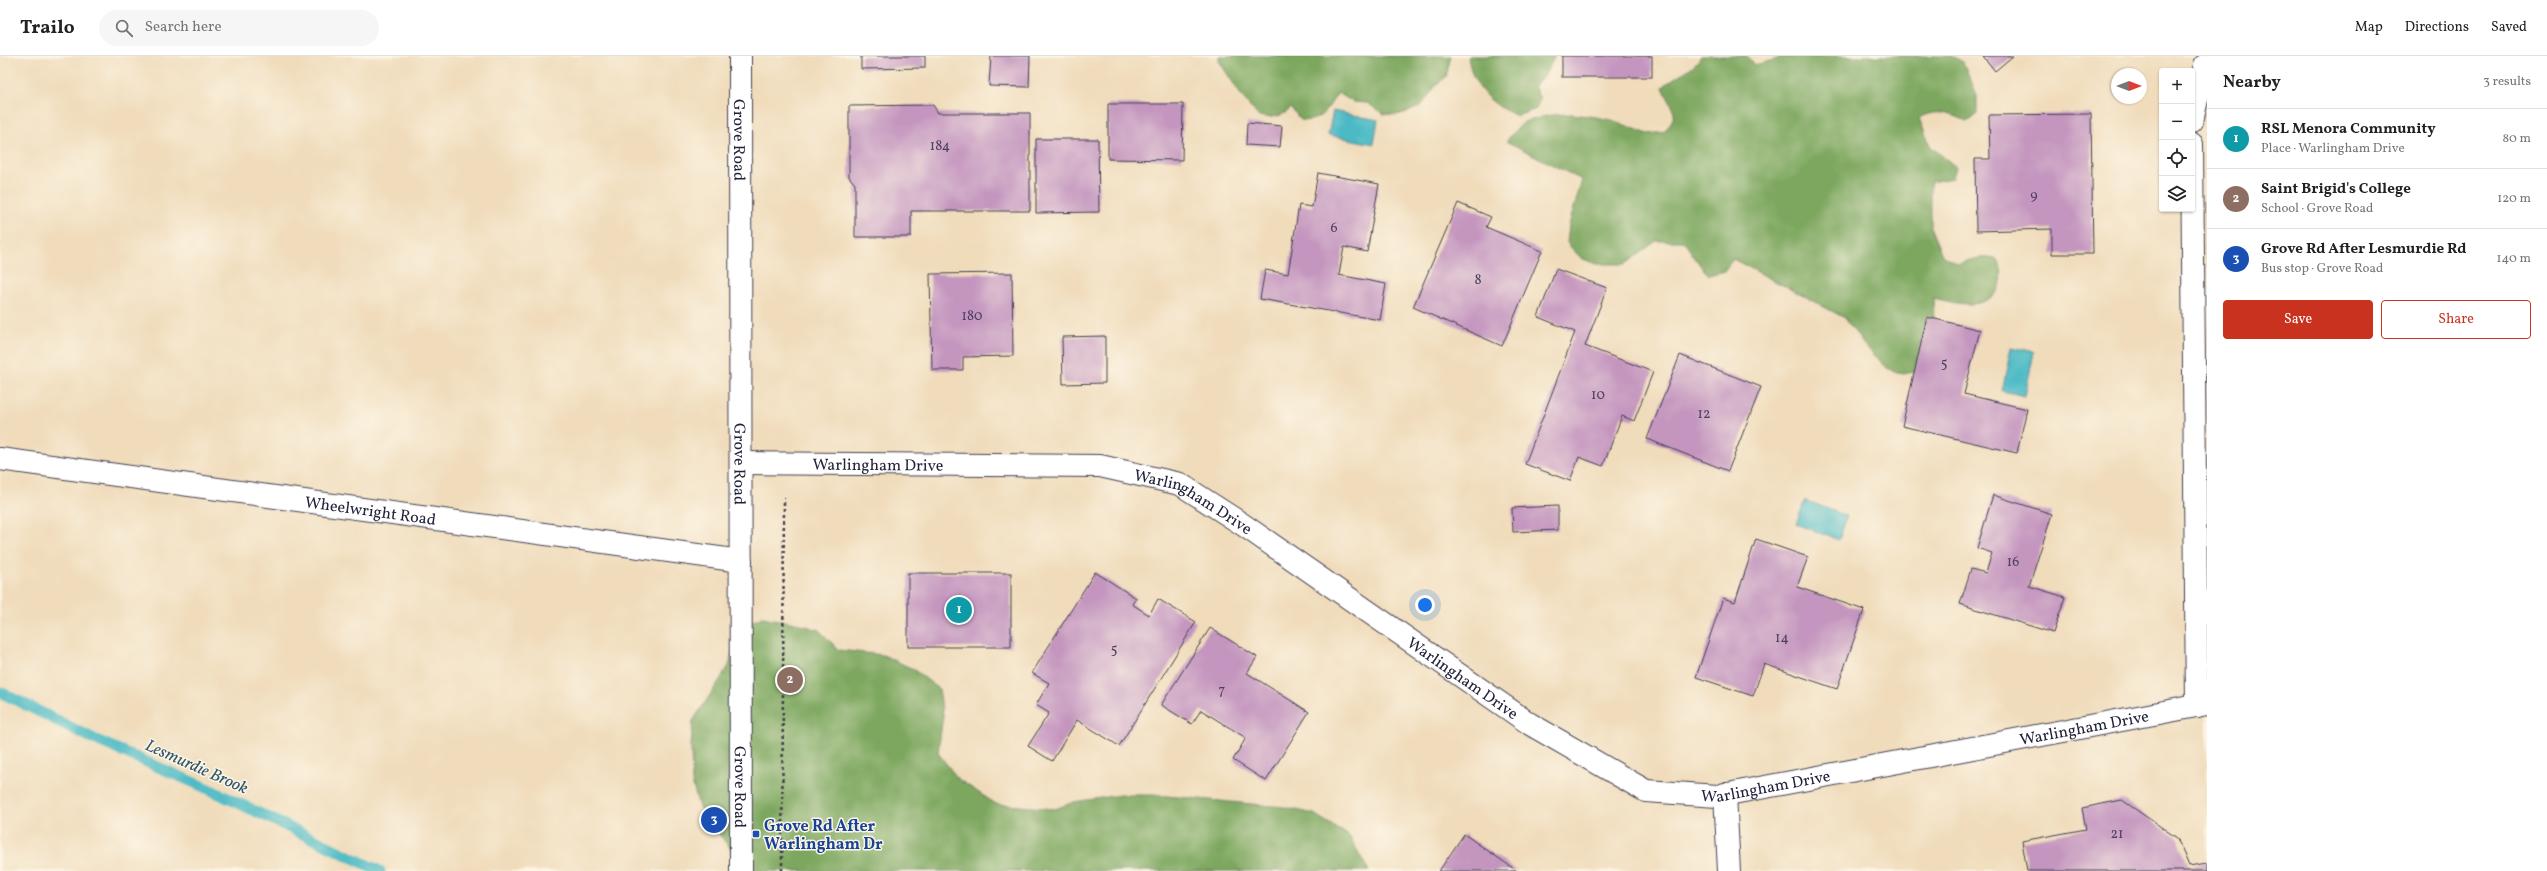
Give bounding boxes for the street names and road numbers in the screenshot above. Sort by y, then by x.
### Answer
street label: Grove Road [727,99,749,181]
street label: Grove Road [727,423,750,505]
street label: Warlingham Drive [812,455,944,478]
street label: Warlingham Drive [1132,465,1256,541]
street label: Wheelwright Road [303,492,437,532]
street label: Warlingham Drive [1402,633,1522,726]
street label: Warlingham Drive [2018,706,2151,752]
street label: Grove Road [728,746,750,828]
street label: Warlingham Drive [1700,766,1832,809]

